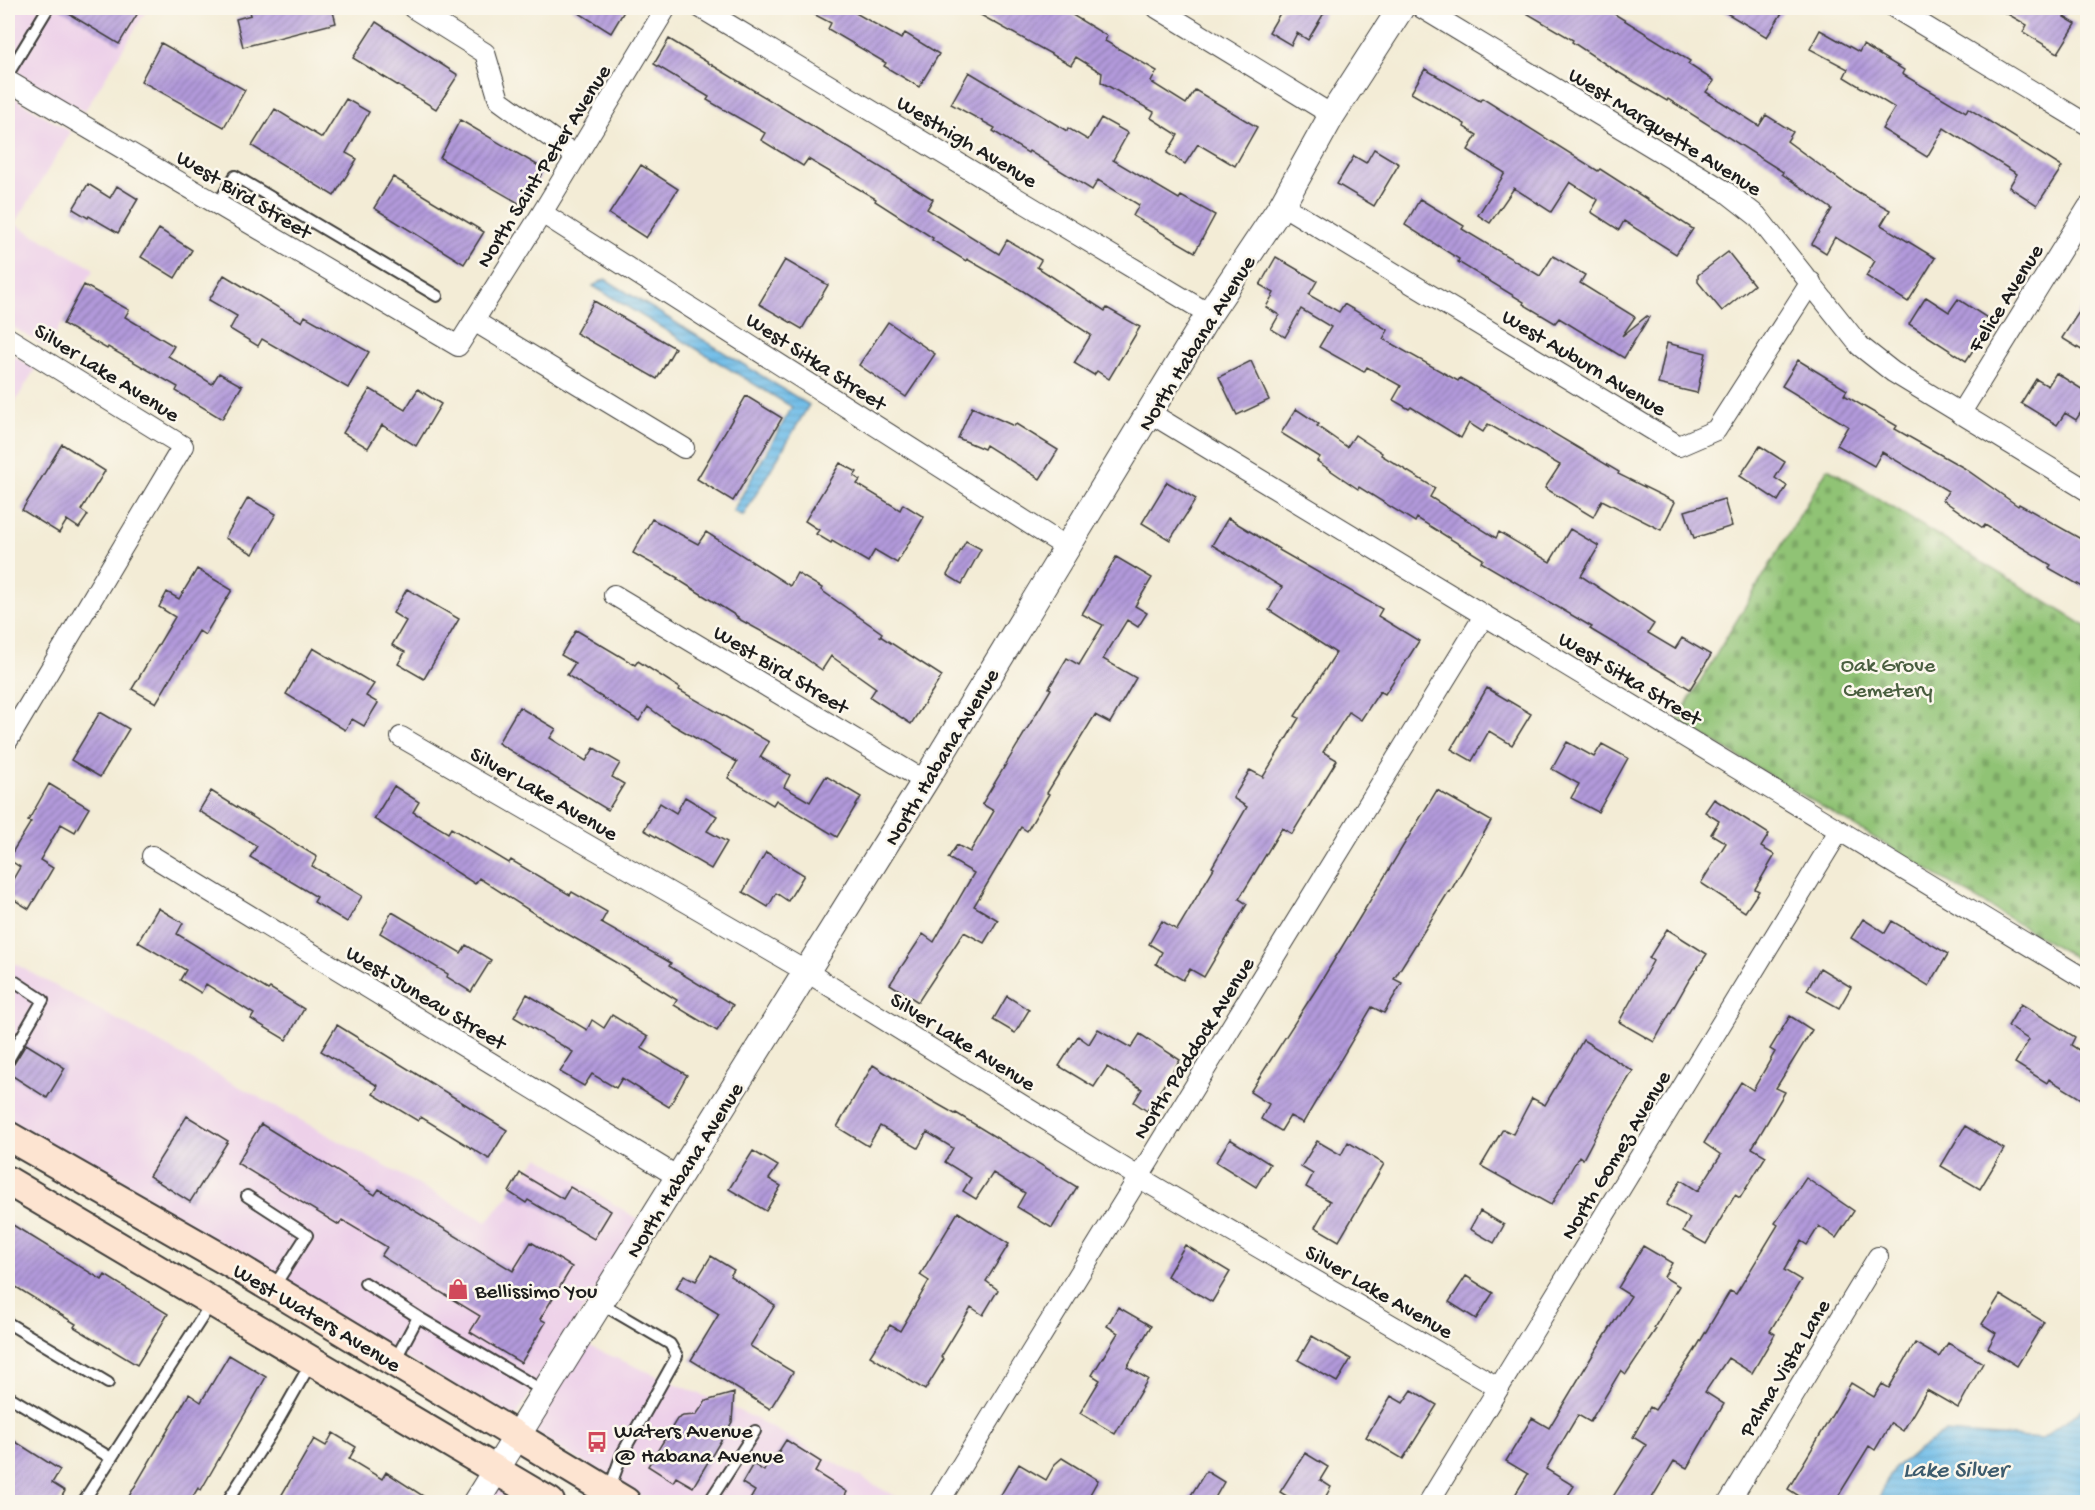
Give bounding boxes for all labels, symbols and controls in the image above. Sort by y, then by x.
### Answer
street label: North Saint Peter Avenue [472,60,619,273]
street label: West Marquette Avenue [1562,63,1766,204]
street label: Westhigh Avenue [891,91,1042,196]
street label: West Bird Street [171,146,317,248]
street label: Felice Avenue [1963,240,2051,359]
street label: North Habana Avenue [1134,251,1263,437]
street label: West Auburn Avenue [1496,305,1670,424]
street label: West Sitka Street [740,308,892,420]
street label: Silver Lake Avenue [28,319,184,430]
street label: West Bird Street [708,621,854,723]
street label: West Sitka Street [1553,628,1707,734]
park label: Oak Grove Cemetery [1841,654,1936,705]
street label: North Habana Avenue [880,664,1007,851]
street label: Silver Lake Avenue [464,743,622,849]
street label: West Juneau Street [340,941,512,1059]
street label: North Paddock Avenue [1129,953,1262,1145]
street label: Silver Lake Avenue [884,988,1040,1099]
street label: North Gomez Avenue [1557,1066,1679,1245]
street label: North Habana Avenue [622,1078,751,1264]
street label: Silver Lake Avenue [1299,1241,1457,1347]
street label: West Waters Avenue [227,1259,405,1380]
shop icon: Bellissimo You [446,1277,470,1301]
place label: Bellissimo You [474,1280,597,1306]
street label: Palma Vista Lane [1735,1295,1838,1443]
place label: Waters Avenue @ Habana Avenue [614,1420,784,1471]
bus stop icon: Waters Avenue @ Habana Avenue [585,1430,609,1454]
water label: Lake Silver [1903,1457,2011,1486]

